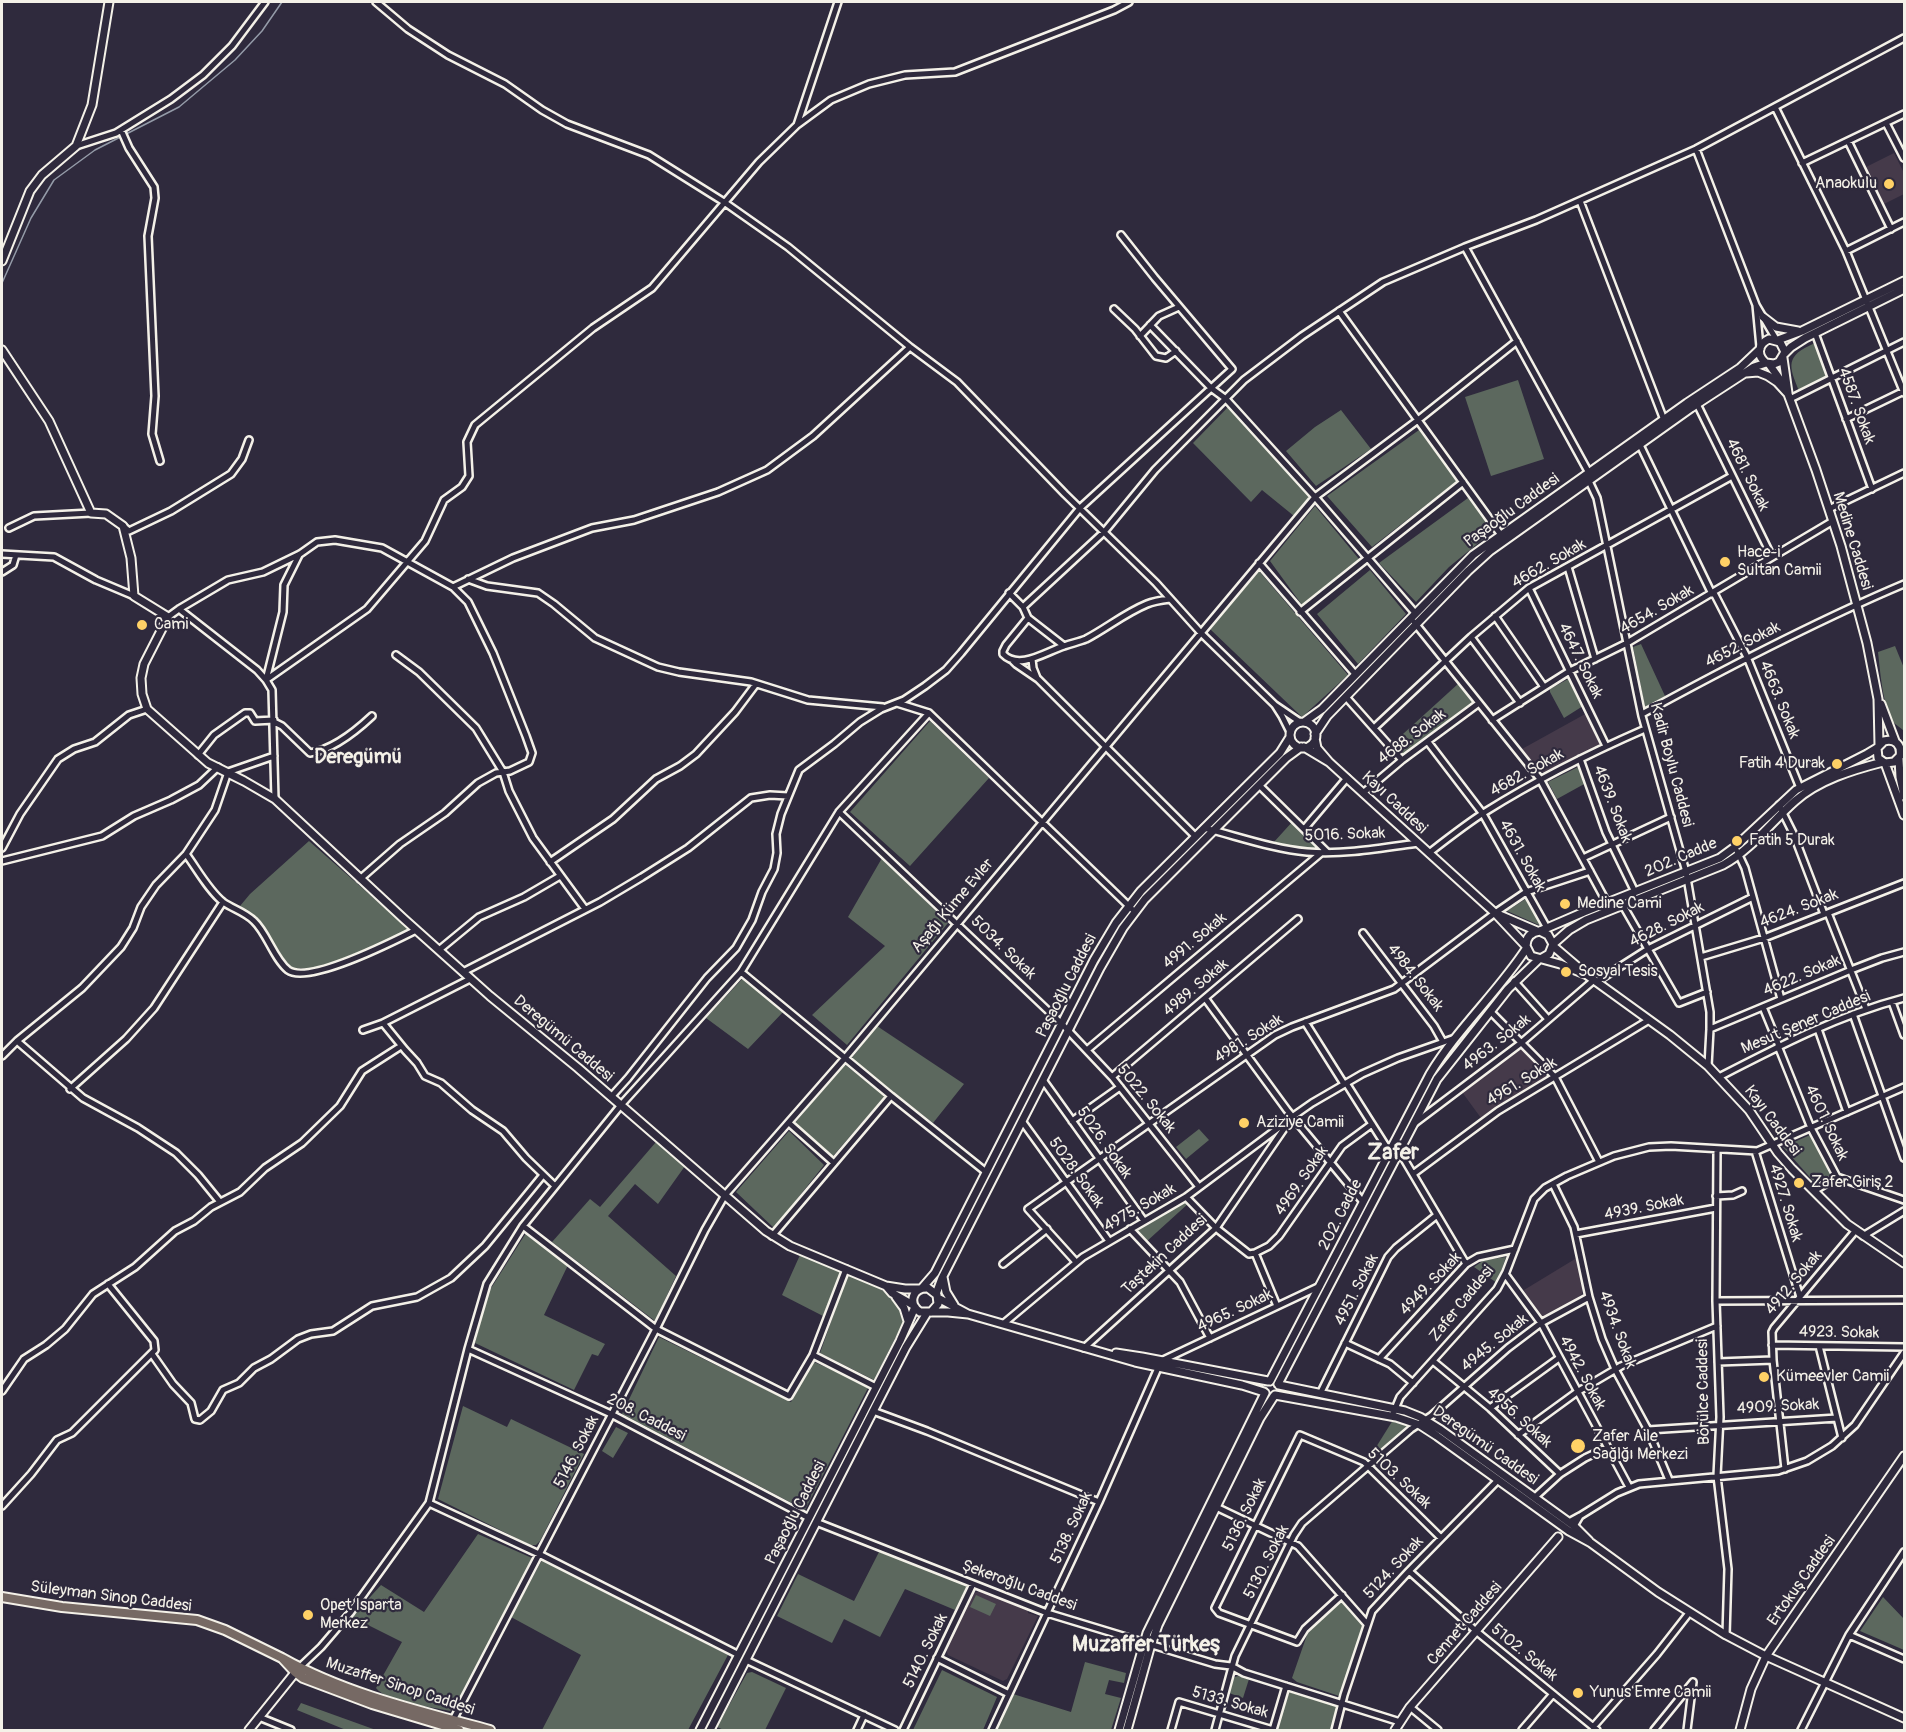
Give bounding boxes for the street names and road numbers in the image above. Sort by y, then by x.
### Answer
street label: 4587. Sokak [1833,365,1879,447]
street label: 4681. Sokak [1721,435,1773,515]
street label: Paşaoğlu Caddesi [1460,470,1564,552]
street label: Medine Caddesi [1828,490,1876,592]
street label: 4662. Sokak [1508,535,1590,593]
street label: 4654. Sokak [1617,581,1697,639]
street label: 4652. Sokak [1702,618,1784,672]
street label: 4647. Sokak [1553,620,1607,702]
street label: 4663. Sokak [1755,658,1803,742]
street label: Kadir Boylu Caddesi [1645,701,1697,829]
street label: 4688. Sokak [1374,705,1450,769]
street label: 4682. Sokak [1487,745,1567,801]
street label: 4639. Sokak [1588,763,1636,845]
street label: Kayı Caddesi [1357,768,1431,838]
street label: 4631. Sokak [1494,817,1550,895]
street label: 5016. Sokak [1304,824,1386,846]
street label: 202. Cadde [1642,834,1720,882]
street label: Aşağı Küme Evler [908,855,998,957]
street label: 4624. Sokak [1757,885,1841,933]
street label: 4628. Sokak [1626,898,1708,952]
street label: 4991. Sokak [1159,909,1231,973]
street label: 5034. Sokak [966,912,1040,984]
street label: Paşaoğlu Caddesi [1033,931,1101,1041]
street label: 4984. Sokak [1383,940,1447,1016]
street label: 4622. Sokak [1760,951,1844,1001]
street label: 4989. Sokak [1159,955,1233,1021]
street label: Mesut Şener Caddesi [1739,987,1873,1059]
street label: Deregümü Caddesi [509,992,617,1086]
street label: 4981. Sokak [1211,1010,1287,1068]
street label: 4963. Sokak [1459,1010,1535,1076]
street label: 4961. Sokak [1483,1053,1561,1111]
street label: 5022. Sokak [1112,1061,1180,1137]
street label: Kayı Caddesi [1739,1082,1805,1160]
street label: 4601. Sokak [1800,1082,1852,1164]
street label: 5026. Sokak [1072,1103,1136,1183]
street label: 5028. Sokak [1044,1134,1108,1212]
street label: 4969. Sokak [1271,1142,1333,1220]
street label: 4927. Sokak [1764,1162,1806,1244]
street label: 202. Cadde [1315,1176,1367,1254]
street label: 4975. Sokak [1100,1180,1180,1236]
street label: 4939. Sokak [1603,1191,1685,1225]
street label: Taştekin Caddesi [1118,1211,1212,1299]
street label: 4912. Sokak [1761,1247,1827,1319]
street label: 4949. Sokak [1396,1248,1466,1320]
street label: 4951. Sokak [1331,1251,1383,1329]
street label: Zafer Caddesi [1426,1262,1498,1346]
street label: 4965. Sokak [1194,1285,1276,1337]
street label: 4934. Sokak [1594,1288,1640,1372]
street label: 4945. Sokak [1457,1310,1533,1376]
street label: 4923. Sokak [1799,1323,1879,1343]
street label: 4942. Sokak [1554,1333,1610,1413]
street label: Börülce Caddesi [1693,1339,1715,1445]
street label: 4956. Sokak [1482,1384,1556,1452]
street label: 208. Caddesi [603,1390,689,1446]
street label: 4909. Sokak [1736,1395,1820,1419]
street label: Deregümü Caddesi [1428,1402,1542,1490]
street label: 5146. Sokak [550,1412,604,1492]
street label: 5103. Sokak [1363,1445,1435,1513]
street label: Paşaoğlu Caddesi [762,1458,830,1568]
street label: 5136. Sokak [1219,1475,1271,1555]
street label: 5138. Sokak [1047,1489,1097,1567]
street label: 5130. Sokak [1240,1522,1294,1602]
street label: Ertokuş Caddesi [1764,1532,1840,1630]
street label: 5124. Sokak [1360,1533,1428,1603]
street label: Şekeroğlu Caddesi [959,1556,1079,1616]
street label: Süleyman Sinop Caddesi [29,1578,193,1616]
street label: Cennet Caddesi [1424,1578,1506,1670]
street label: 5140. Sokak [900,1610,952,1692]
street label: 5102. Sokak [1487,1620,1561,1686]
street label: Muzaffer Sinop Caddesi [323,1654,477,1720]
street label: 5133. Sokak [1190,1683,1270,1723]

